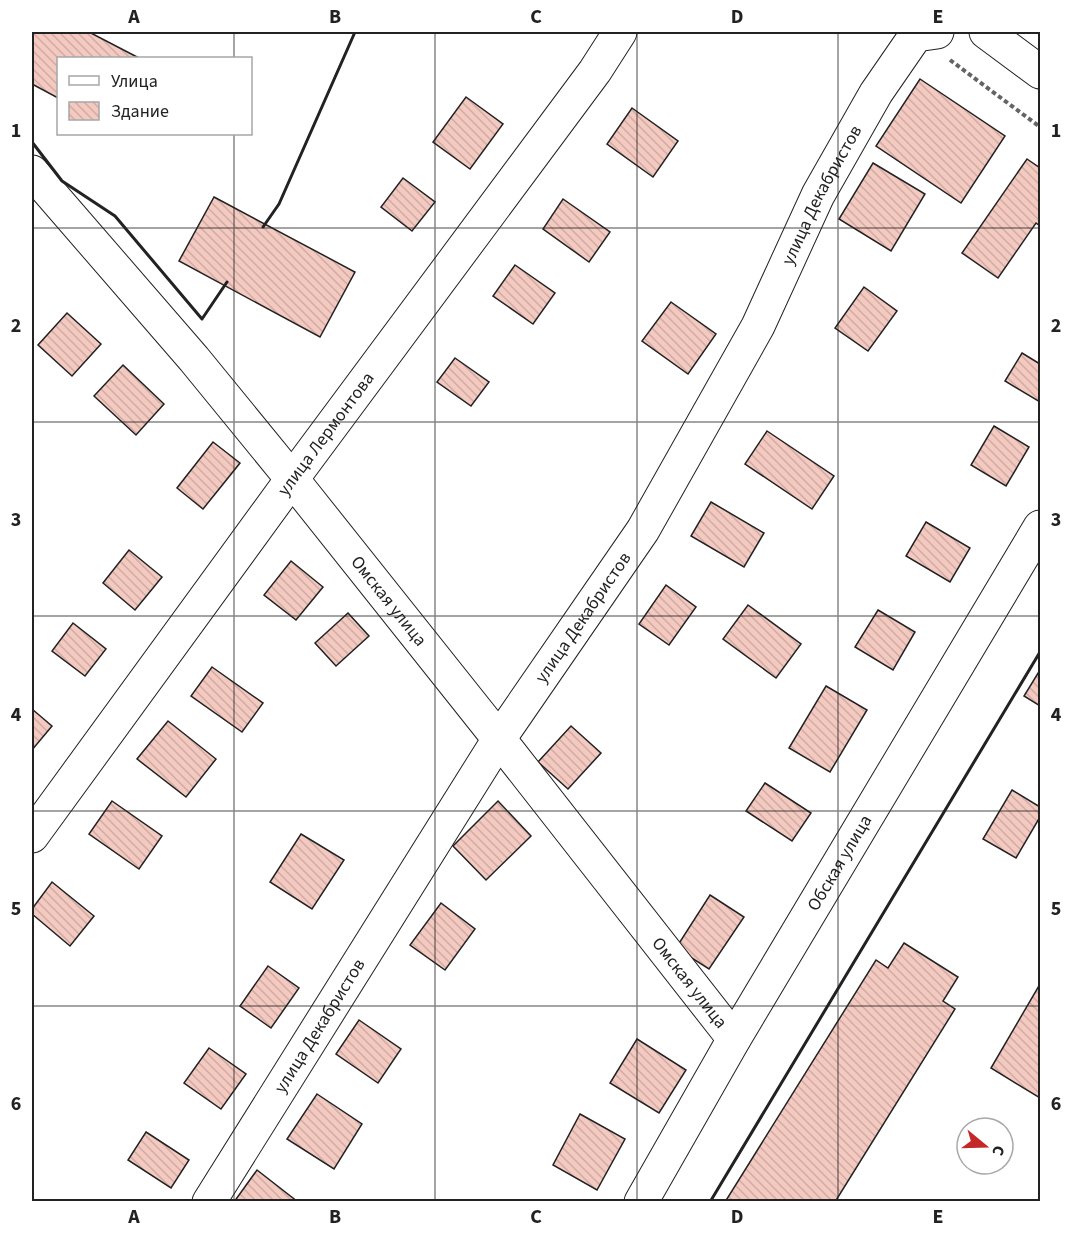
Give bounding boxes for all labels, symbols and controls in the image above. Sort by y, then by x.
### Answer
text: A [127,3,140,31]
text: B [329,3,341,31]
text: C [530,3,542,31]
text: D [731,3,743,31]
text: E [933,3,943,31]
legend [57,57,252,135]
text: Улица [111,69,158,94]
text: Здание [111,99,169,124]
text: 1 [11,117,21,145]
text: 1 [1051,117,1061,145]
street label: улица Декабристов [775,120,868,269]
text: 2 [11,312,21,340]
text: 2 [1051,312,1061,340]
street label: улица Лермонтова [271,367,380,501]
text: 3 [11,506,21,534]
text: 3 [1051,506,1061,534]
street label: улица Декабристов [529,547,637,688]
street label: Омская улица [345,550,433,651]
text: 4 [11,701,22,729]
text: 4 [1051,701,1062,729]
street label: Обская улица [801,810,878,915]
text: 5 [11,895,21,923]
text: 5 [1051,895,1061,923]
street label: Омская улица [646,932,733,1033]
street label: улица Декабристов [268,954,371,1098]
text: 6 [11,1090,21,1118]
text: 6 [1051,1090,1061,1118]
north arrow [955,1116,1015,1176]
text: С [986,1143,1010,1159]
text: A [127,1203,140,1231]
text: B [329,1203,341,1231]
text: C [530,1203,542,1231]
text: D [731,1203,743,1231]
text: E [933,1203,943,1231]

